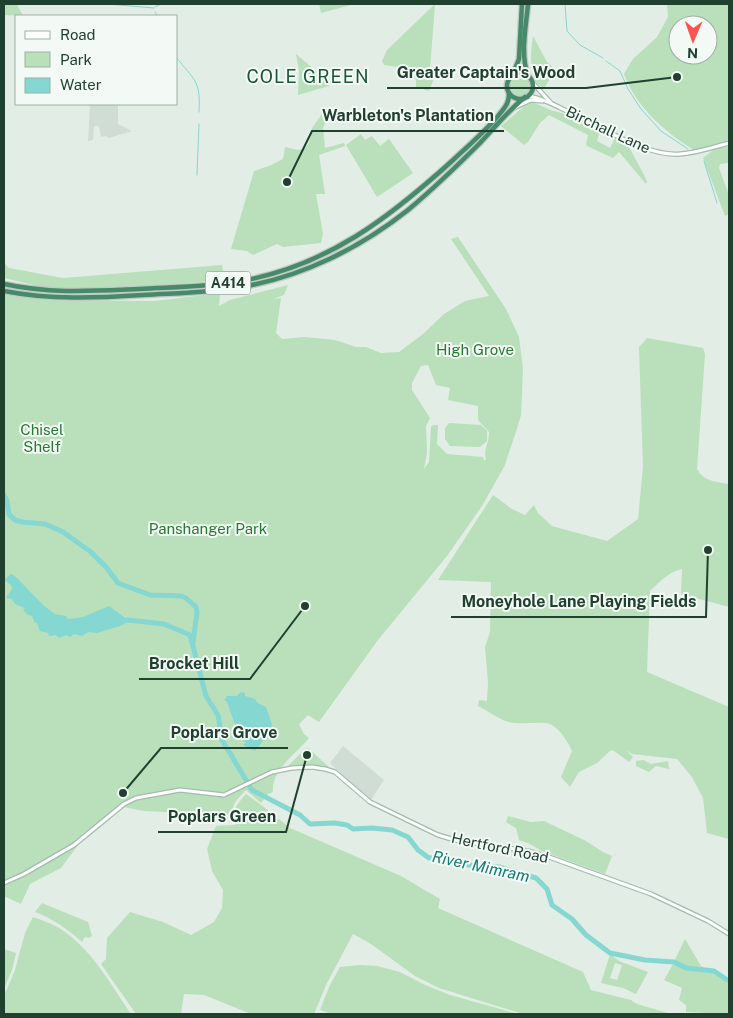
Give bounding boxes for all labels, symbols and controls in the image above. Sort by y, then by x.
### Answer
legend [15,15,178,105]
north arrow [668,15,718,65]
text: Road [60,26,96,43]
text: N [687,45,698,61]
text: Park [60,51,92,68]
callout: Greater Captain's Wood [387,57,586,88]
text: Greater Captain's Wood [397,63,575,82]
district label: COLE GREEN [246,66,370,87]
text: Water [60,76,102,93]
callout: Warbleton's Plantation [312,100,504,131]
street label: Birchall Lane [563,103,653,156]
text: Warbleton's Plantation [322,106,494,125]
road number: A414 [206,272,250,294]
park label: High Grove [436,341,514,358]
park label: Chisel Shelf [20,421,64,455]
park label: Panshanger Park [149,520,267,537]
callout: Moneyhole Lane Playing Fields [451,586,706,617]
text: Moneyhole Lane Playing Fields [462,592,697,611]
callout: Brocket Hill [139,648,250,679]
text: Brocket Hill [149,654,239,673]
callout: Poplars Grove [161,717,288,748]
text: Poplars Grove [171,723,277,742]
callout: Poplars Green [158,801,286,832]
text: Poplars Green [168,807,276,826]
street label: Hertford Road [450,829,550,866]
water label: River Mimram [431,847,531,886]

